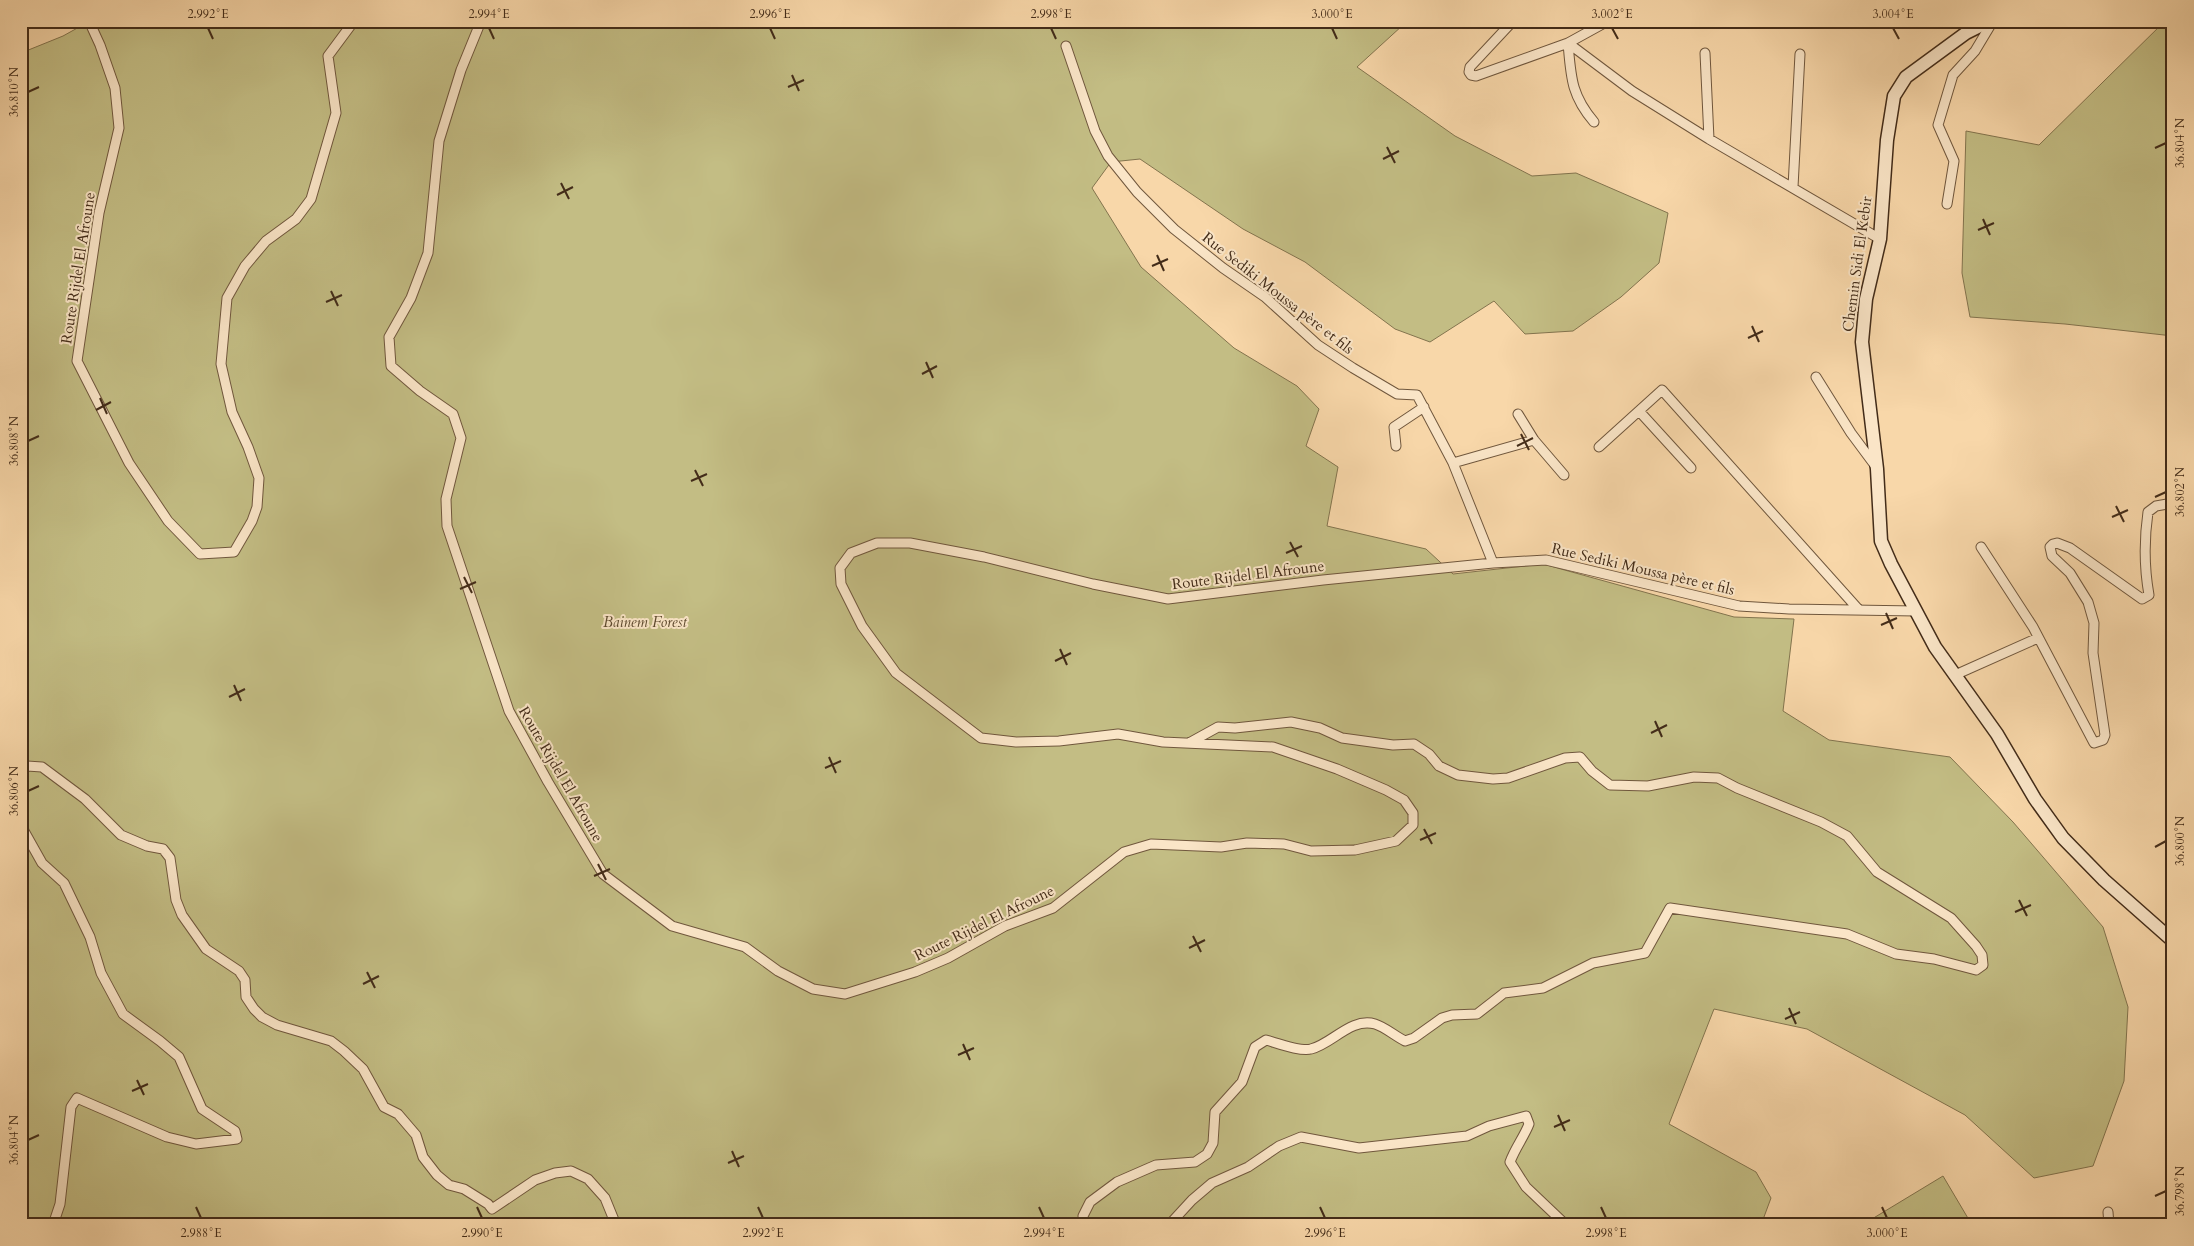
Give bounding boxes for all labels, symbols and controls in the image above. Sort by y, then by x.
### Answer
text: 2.992°E [187,6,229,22]
text: 2.994°E [468,6,510,22]
text: 2.996°E [749,6,791,22]
text: 2.998°E [1030,6,1072,22]
text: 3.000°E [1311,6,1353,22]
text: 3.002°E [1591,6,1633,22]
text: 3.004°E [1872,6,1914,22]
text: 36.810°N [6,66,22,117]
text: 36.804°N [2172,117,2188,168]
street label: Route Rijdel El Afroune [56,191,100,345]
street label: Chemin Sidi El Kebir [1838,194,1876,333]
street label: Rue Sediki Moussa père et fils [1198,227,1358,359]
text: 36.808°N [6,415,22,466]
text: 36.802°N [2172,466,2188,517]
street label: Rue Sediki Moussa père et fils [1550,538,1736,600]
street label: Route Rijdel El Afroune [1171,556,1325,594]
park label: Bainem Forest [603,612,688,632]
street label: Route Rijdel El Afroune [514,703,608,846]
text: 36.806°N [6,765,22,816]
text: 36.800°N [2172,815,2188,866]
street label: Route Rijdel El Afroune [911,880,1057,966]
text: 36.804°N [6,1114,22,1165]
text: 36.798°N [2172,1165,2188,1216]
text: 2.988°E [180,1225,222,1241]
text: 2.990°E [461,1225,503,1241]
text: 2.992°E [742,1225,784,1241]
text: 2.994°E [1023,1225,1065,1241]
text: 2.996°E [1304,1225,1346,1241]
text: 2.998°E [1585,1225,1627,1241]
text: 3.000°E [1866,1225,1908,1241]

